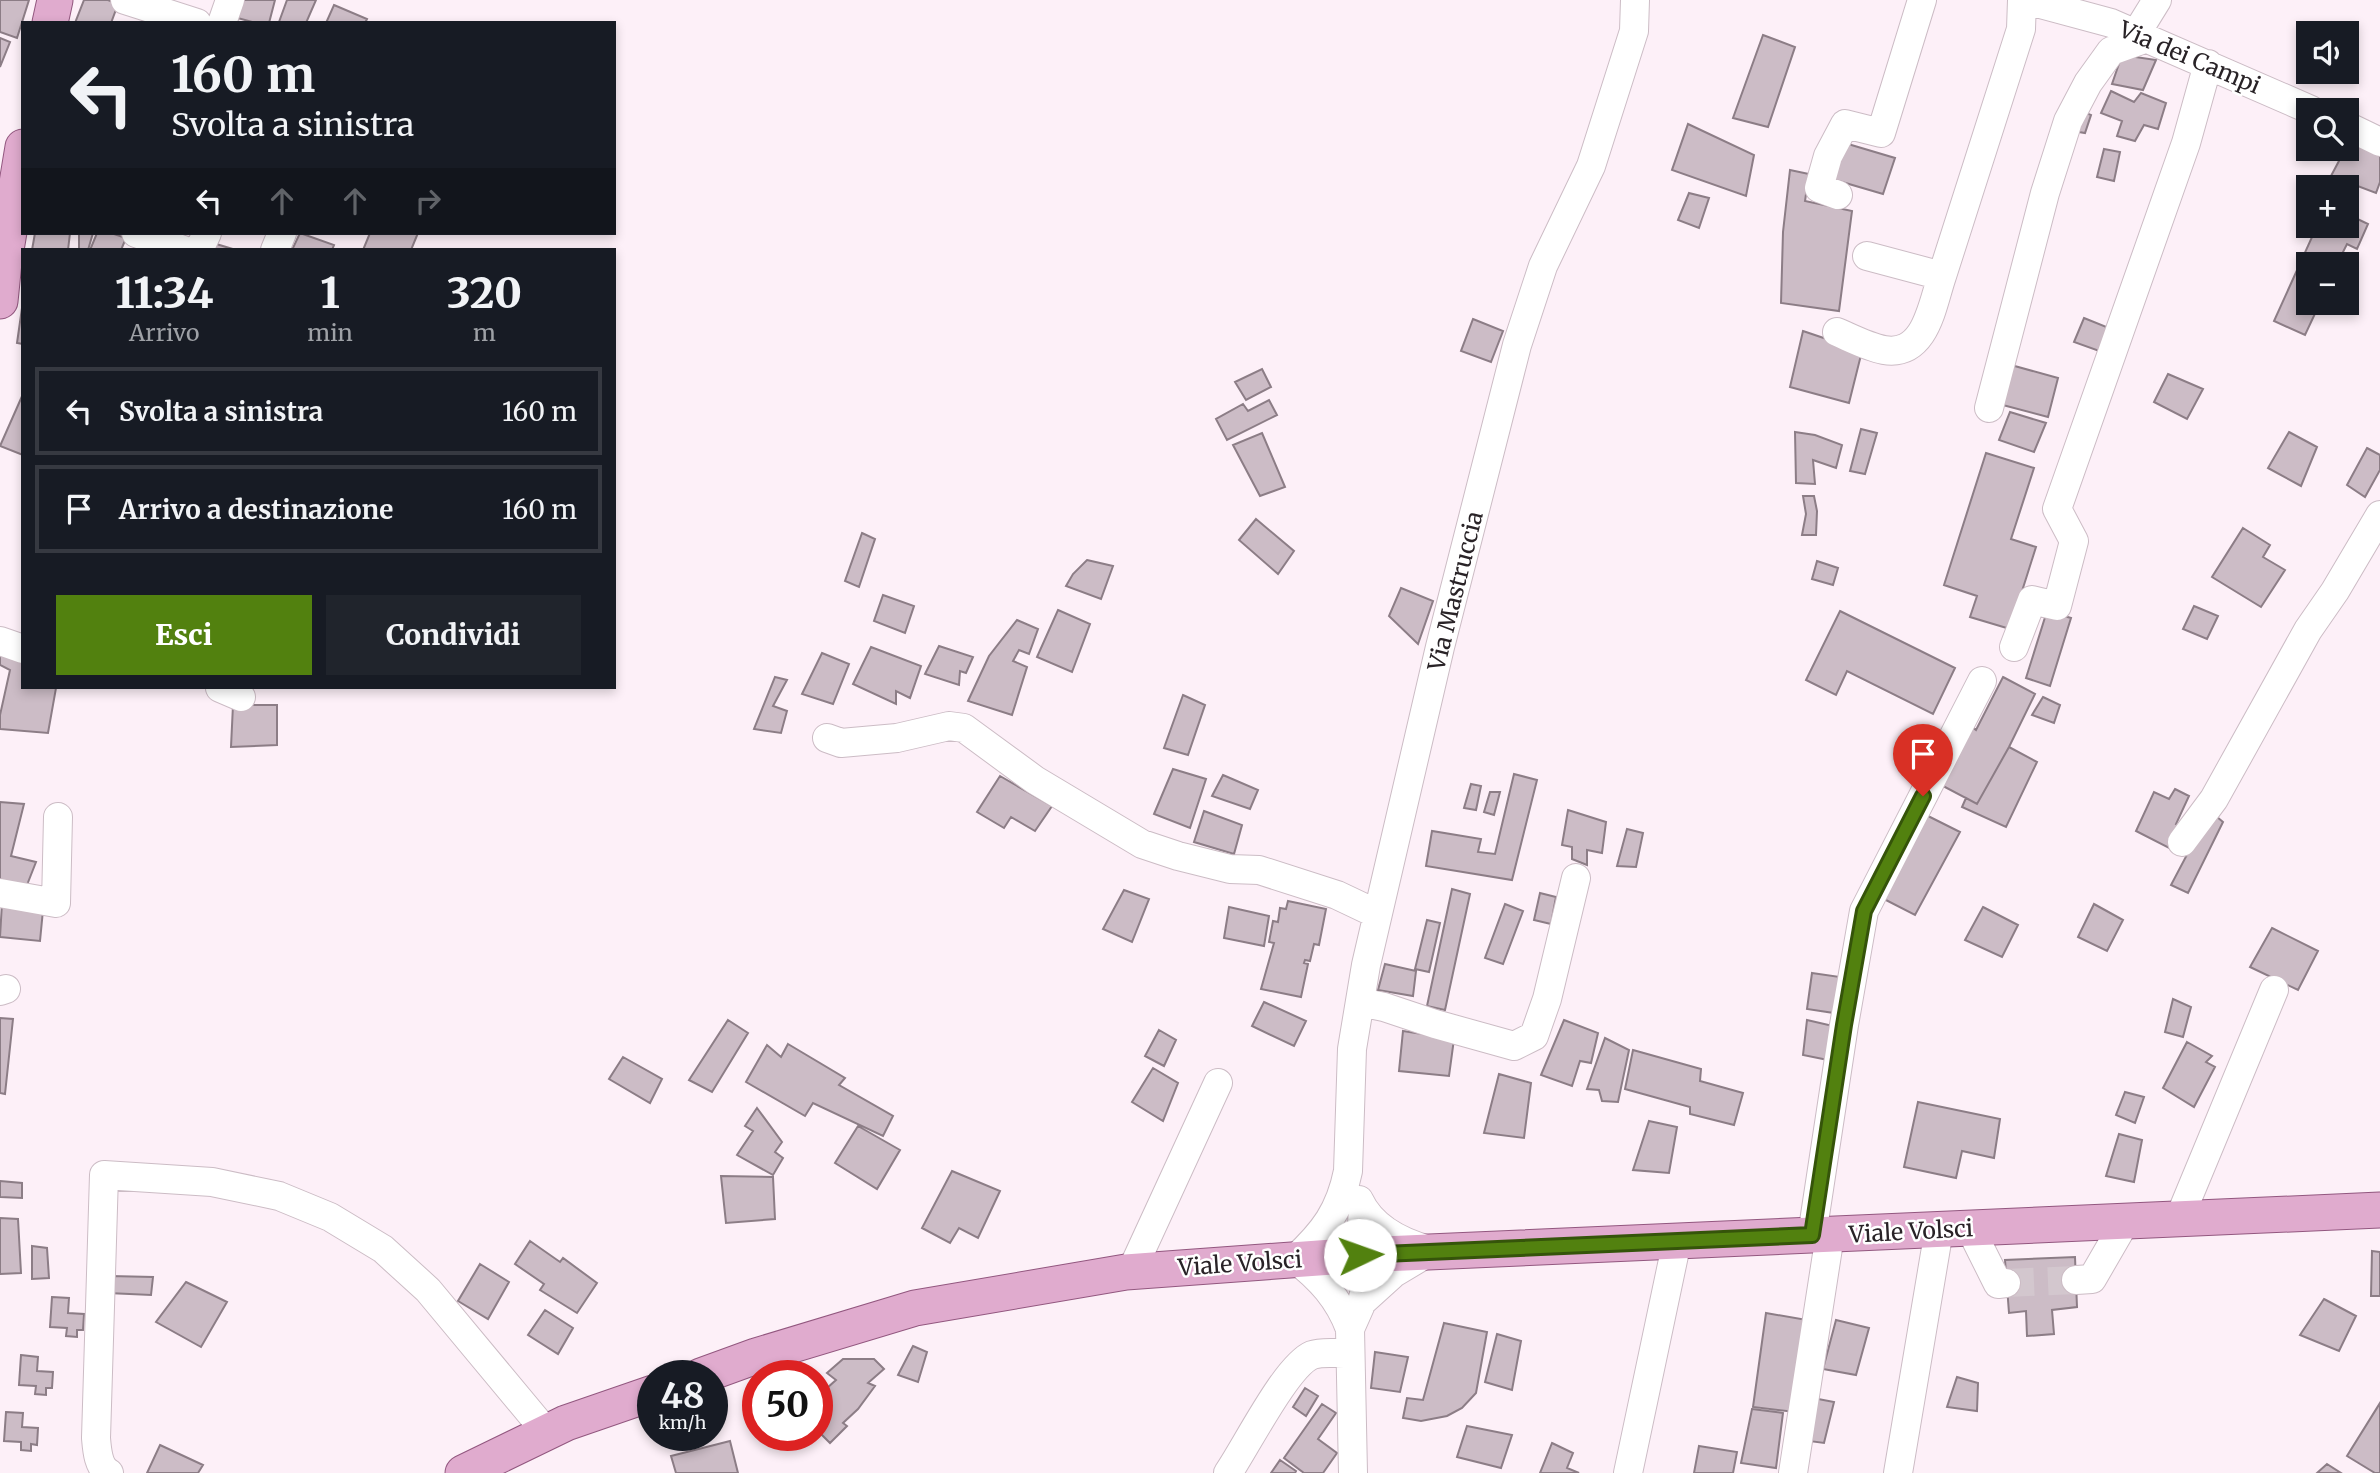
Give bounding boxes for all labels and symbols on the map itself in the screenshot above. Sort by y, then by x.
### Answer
street label: Via dei Campi [2114,14,2265,100]
street label: Via Mastruccia [1421,508,1489,675]
pin [1893,724,1953,796]
street label: Viale Volsci [1847,1213,1974,1249]
position arrow [1323,1218,1397,1292]
street label: Viale Volsci [1176,1244,1303,1282]
speed limit sign: 50 [742,1360,833,1451]

